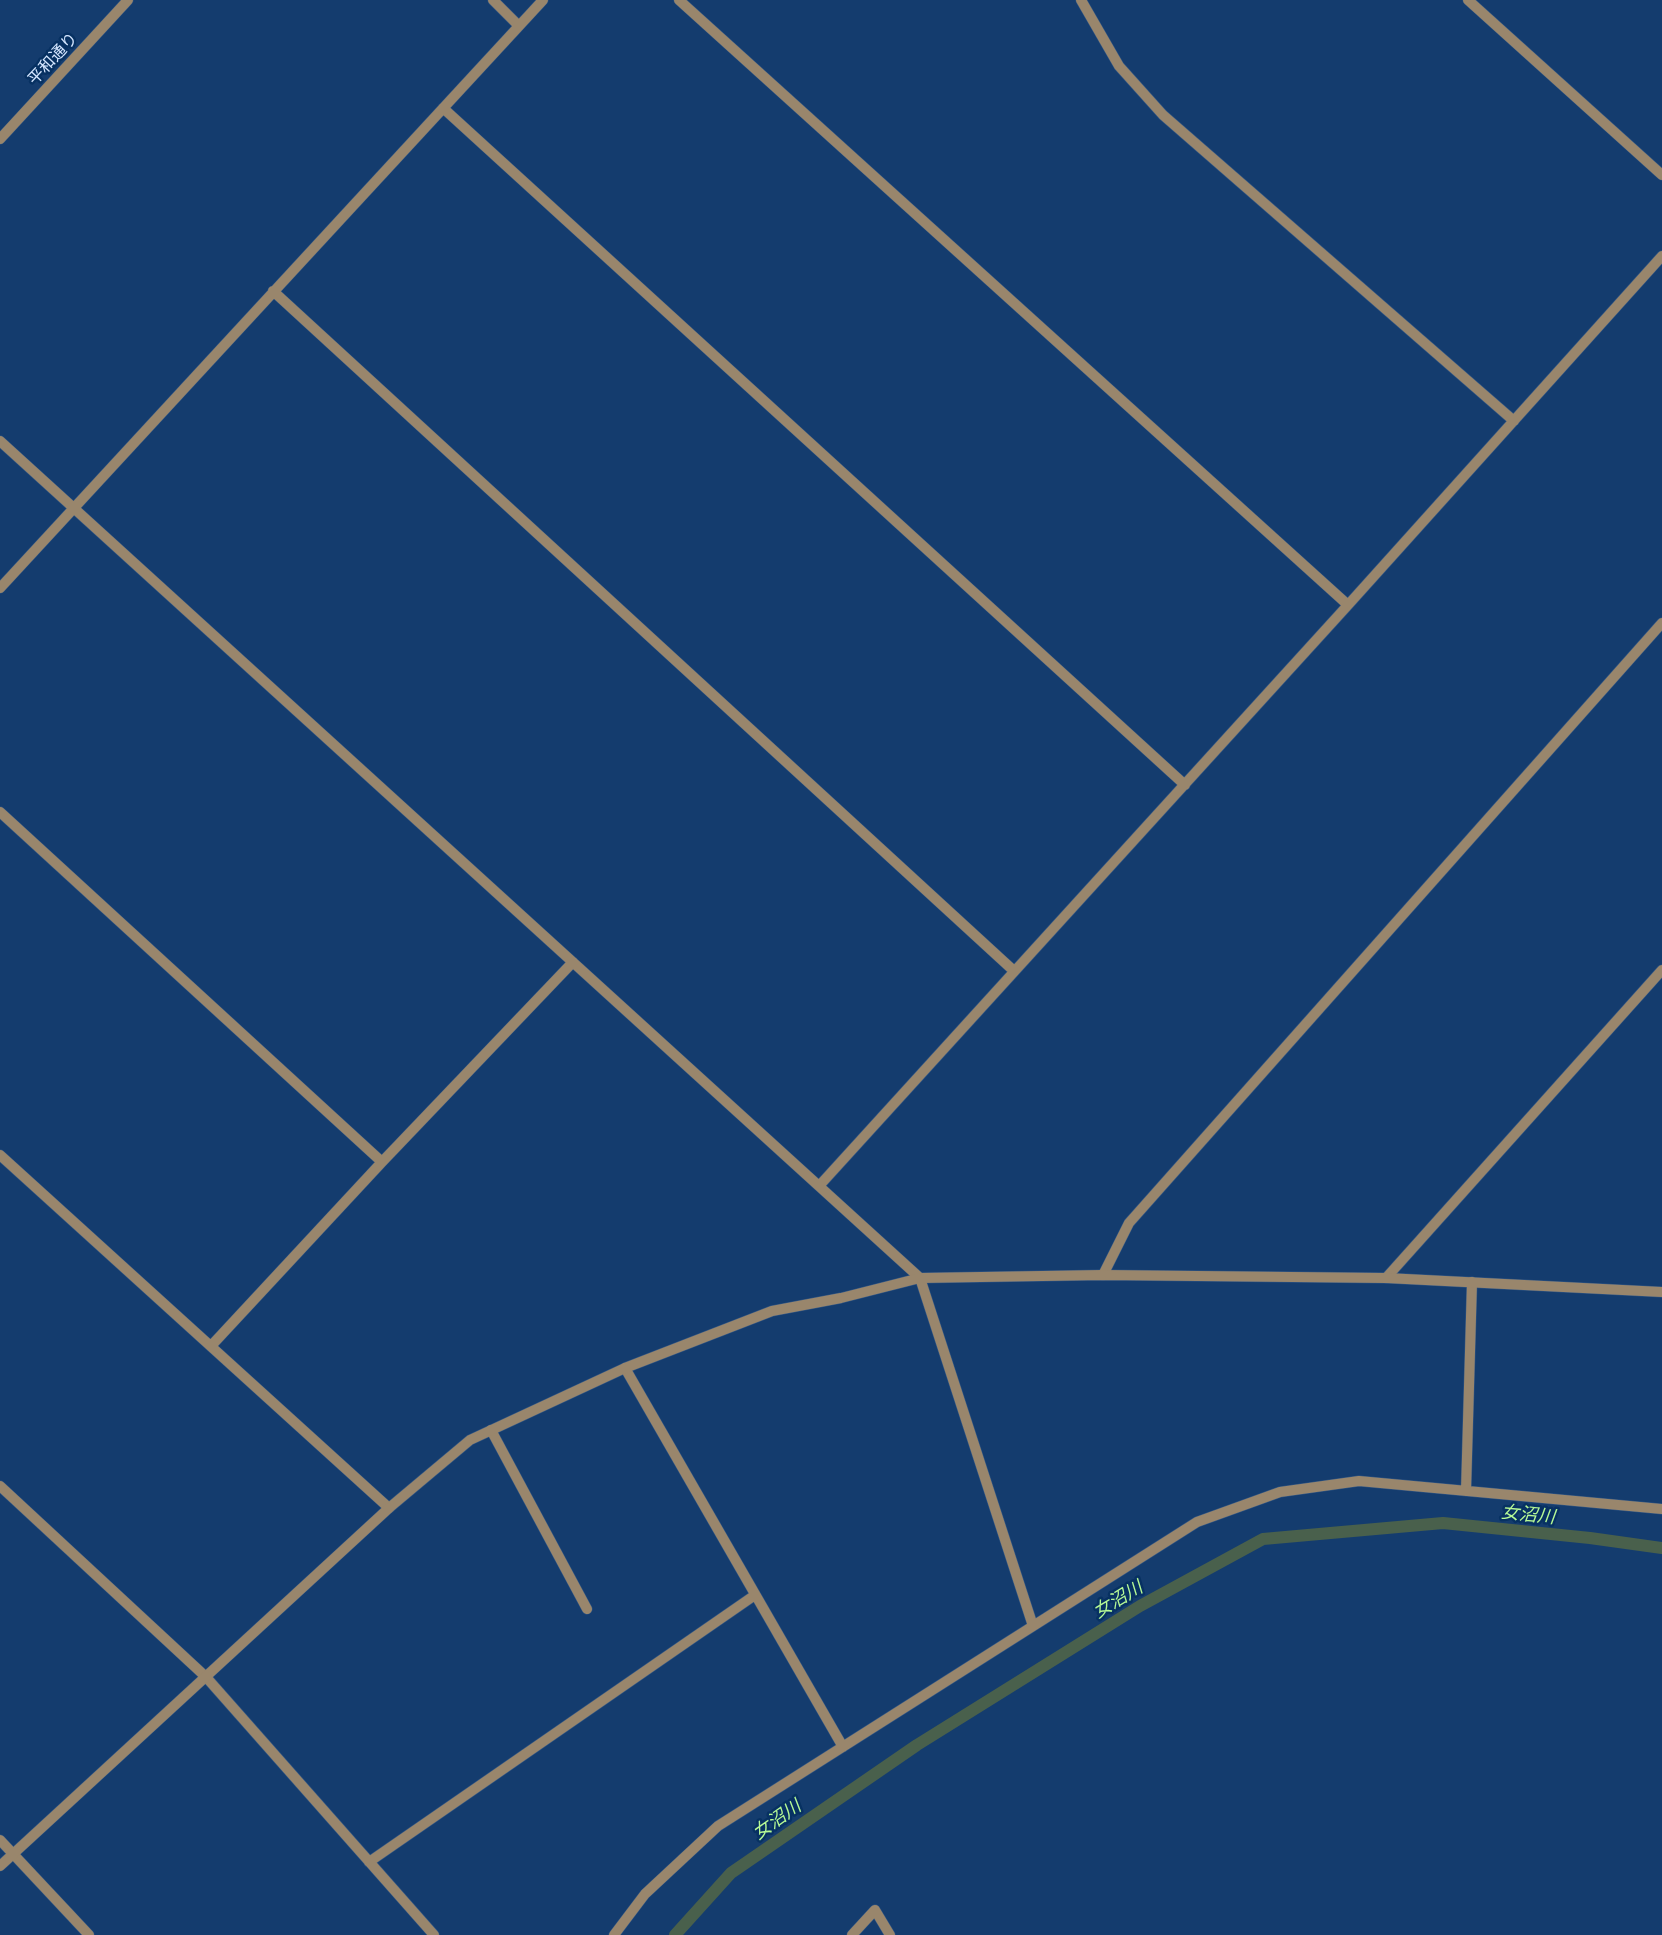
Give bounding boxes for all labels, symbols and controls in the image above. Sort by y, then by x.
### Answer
street label: 平和通り [24,29,82,89]
water label: 女沼川 [1500,1501,1556,1529]
water label: 女沼川 [1089,1577,1147,1623]
water label: 女沼川 [749,1796,805,1844]

